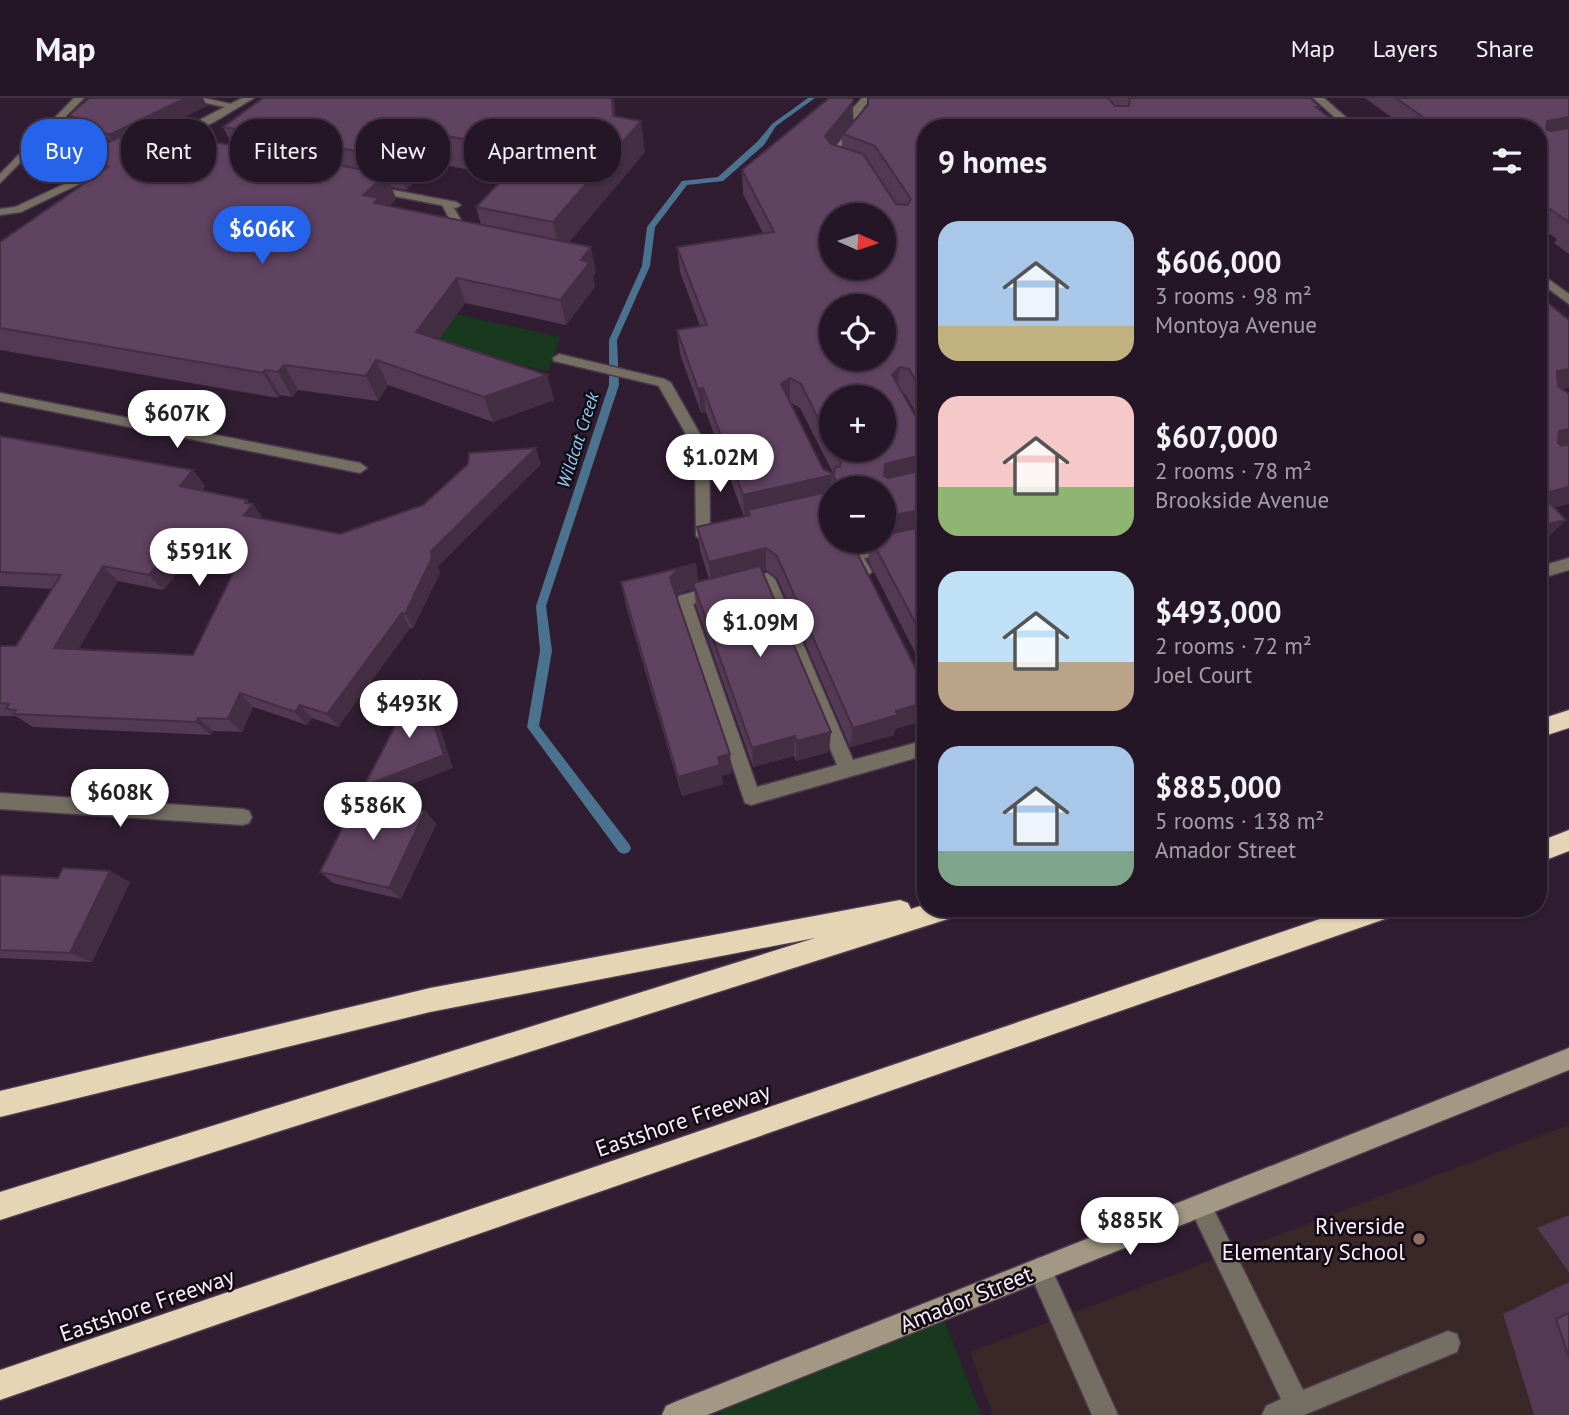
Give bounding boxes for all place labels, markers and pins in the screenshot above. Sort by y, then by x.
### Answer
pin: $606K [213,206,311,266]
pin: $607K [128,390,226,450]
pin: $1.02M [663,434,777,494]
pin: $591K [150,528,248,588]
pin: $1.09M [703,600,817,659]
pin: $493K [360,680,458,740]
pin: $608K [71,770,169,829]
pin: $586K [324,782,422,842]
pin: $885K [1081,1198,1179,1257]
place label: Riverside Elementary School [1222,1211,1405,1266]
marker: Riverside Elementary School [1411,1231,1427,1247]

